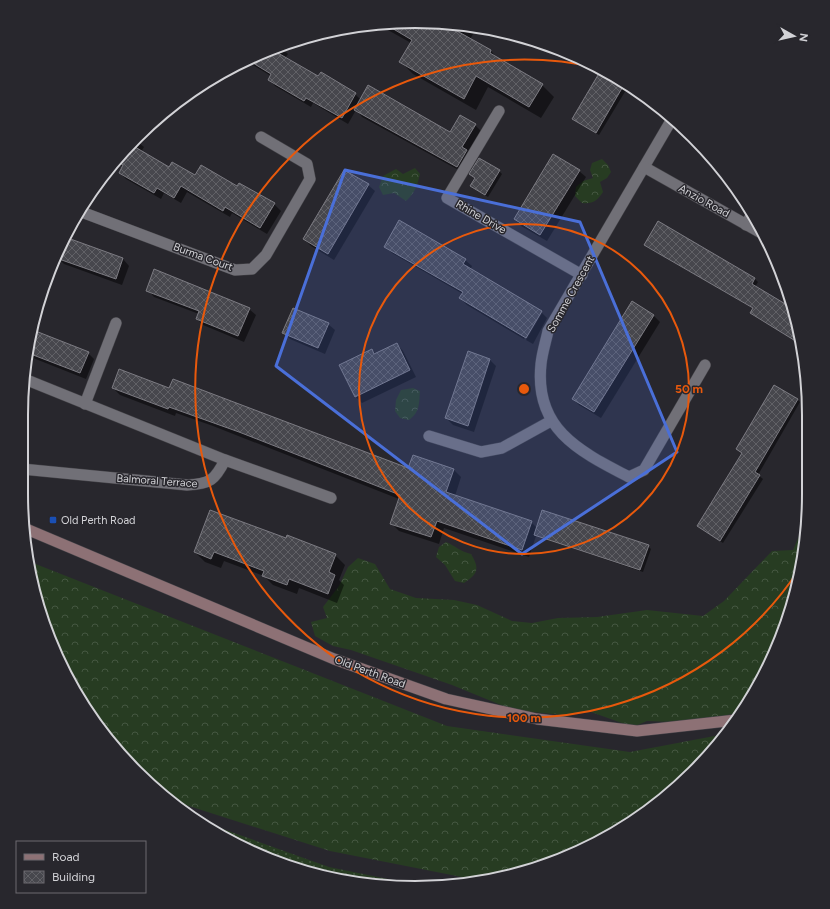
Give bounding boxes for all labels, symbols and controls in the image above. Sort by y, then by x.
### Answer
north arrow [774,16,814,56]
text: N [796,32,810,42]
street label: Anzio Road [676,182,732,220]
street label: Rhine Drive [454,197,508,237]
street label: Burma Court [171,240,235,274]
street label: Somme Crescent [545,253,597,335]
centre of rings [517,382,531,396]
text: 50 m [675,382,703,396]
street label: Balmoral Terrace [116,472,198,490]
place label: Old Perth Road [61,514,135,527]
marker: Old Perth Road [48,515,58,525]
street label: Old Perth Road [333,653,407,691]
text: 100 m [507,711,541,725]
legend [16,841,146,893]
text: Road [52,850,80,864]
text: Building [52,870,95,884]

